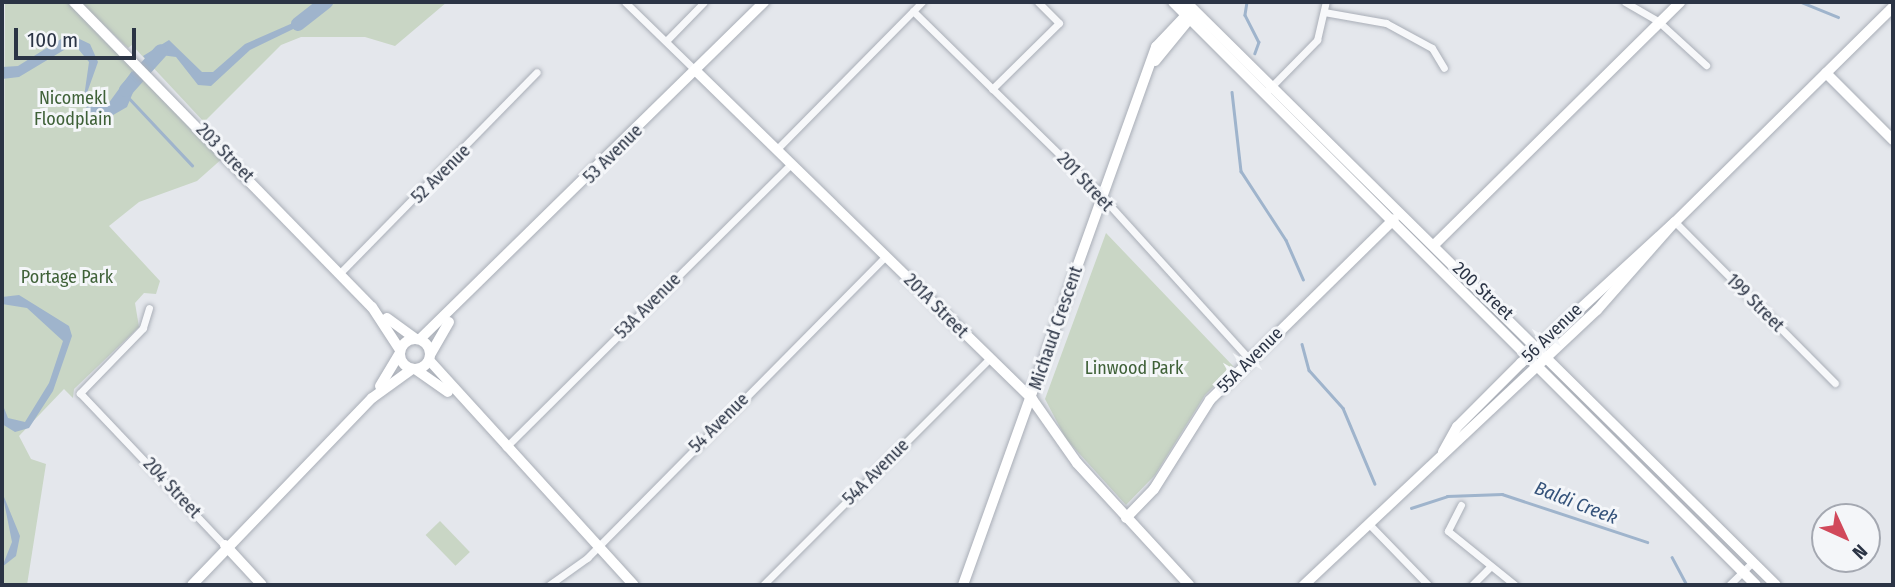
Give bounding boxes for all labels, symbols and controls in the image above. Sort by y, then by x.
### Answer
scale bar [18,14,140,58]
text: 100 m [27,27,78,53]
park label: Nicomekl Floodplain [34,88,112,130]
street label: 203 Street [192,119,258,187]
street label: 53 Avenue [579,120,647,188]
street label: 52 Avenue [407,140,475,208]
street label: 201 Street [1052,148,1118,216]
street label: 200 Street [1448,257,1518,325]
street label: Michaud Crescent [1025,263,1087,393]
park label: Portage Park [21,266,113,288]
street label: 53A Avenue [611,269,685,343]
street label: 201A Street [899,269,973,343]
street label: 199 Street [1722,270,1788,336]
street label: 56 Avenue [1517,299,1587,367]
street label: 55A Avenue [1213,323,1287,397]
park label: Linwood Park [1085,357,1183,379]
street label: 54 Avenue [685,389,753,457]
street label: 54A Avenue [838,434,914,510]
street label: 204 Street [139,453,205,523]
water label: Baldi Creek [1531,477,1621,529]
north arrow [1811,503,1881,573]
text: N [1848,540,1872,564]

